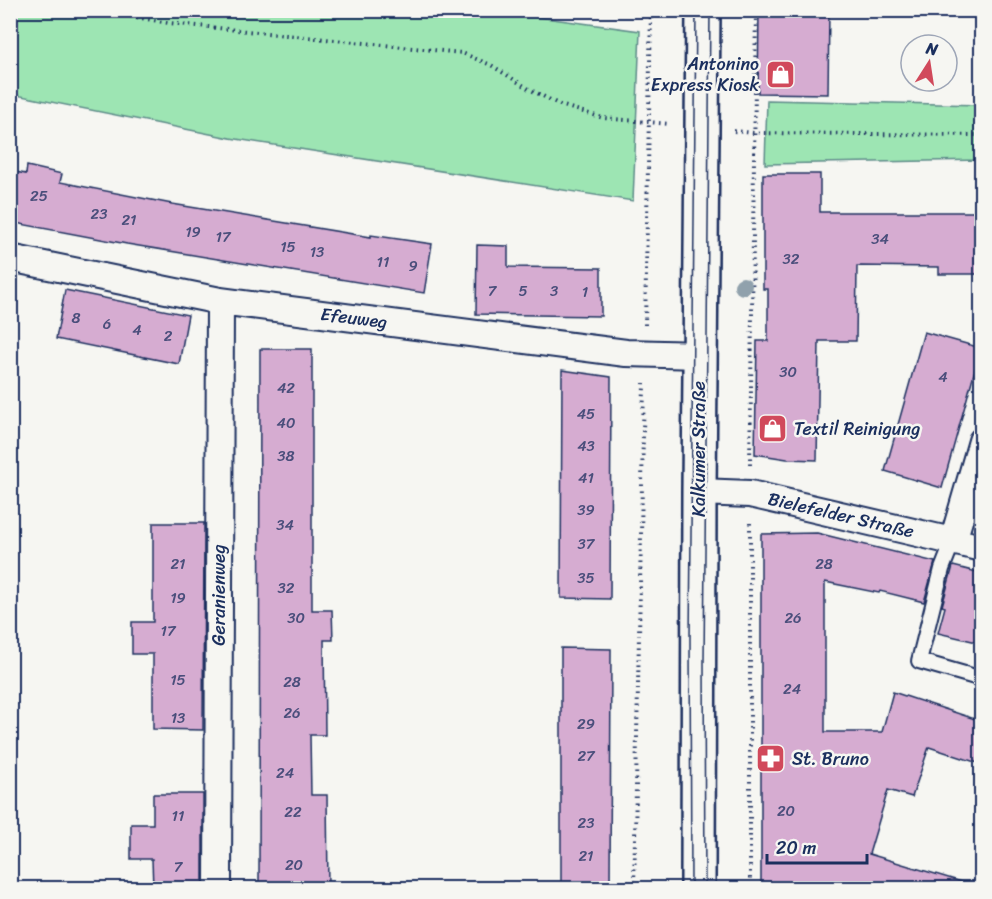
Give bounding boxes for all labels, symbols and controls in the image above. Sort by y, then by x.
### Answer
north arrow [899,33,959,93]
text: N [923,33,941,64]
place label: Antonino Express Kiosk [651,48,759,101]
shop icon: Antonino Express Kiosk [764,58,796,90]
house number: 25 [30,183,48,209]
house number: 23 [91,201,107,227]
house number: 21 [121,207,137,233]
house number: 19 [185,219,201,245]
house number: 17 [215,224,232,250]
house number: 34 [871,226,889,252]
house number: 15 [280,234,296,260]
house number: 13 [310,239,324,265]
house number: 32 [783,246,800,272]
house number: 11 [377,249,389,275]
house number: 9 [408,253,418,279]
house number: 7 [488,278,498,304]
house number: 5 [518,278,528,304]
house number: 3 [550,278,558,304]
house number: 1 [582,279,588,305]
street label: Efeuweg [319,298,389,338]
house number: 8 [71,305,81,331]
house number: 6 [103,311,111,337]
house number: 4 [132,317,142,343]
house number: 2 [164,323,173,349]
house number: 30 [779,359,797,385]
house number: 4 [938,364,948,390]
house number: 42 [277,375,295,401]
street label: Kalkumer Straße [683,381,715,517]
house number: 45 [577,401,595,427]
house number: 40 [277,410,295,436]
shop icon: Textil Reinigung [757,413,789,445]
place label: Textil Reinigung [794,413,920,445]
house number: 43 [577,433,595,459]
house number: 38 [277,443,295,469]
house number: 41 [578,465,594,491]
street label: Bielefelder Straße [765,483,917,547]
house number: 39 [577,497,595,523]
house number: 34 [276,512,294,538]
house number: 37 [578,531,596,557]
street label: Geranienweg [203,544,235,646]
house number: 21 [170,551,186,577]
house number: 28 [815,551,833,577]
house number: 35 [577,565,595,591]
house number: 32 [278,575,295,601]
house number: 19 [170,585,186,611]
house number: 30 [287,605,305,631]
house number: 26 [784,605,802,631]
house number: 17 [160,618,177,644]
house number: 15 [170,667,186,693]
house number: 28 [283,669,301,695]
house number: 24 [783,676,801,702]
house number: 26 [283,700,301,726]
house number: 13 [171,705,185,731]
house number: 29 [577,711,595,737]
house number: 27 [577,743,596,769]
pharmacy icon: St. Bruno [755,743,787,775]
place label: St. Bruno [792,743,869,775]
house number: 24 [276,760,294,786]
house number: 20 [777,798,795,824]
house number: 22 [284,799,302,825]
house number: 11 [172,803,184,829]
house number: 23 [578,810,594,836]
scale bar [767,827,868,865]
text: 20 m [776,832,816,864]
house number: 21 [578,843,594,869]
house number: 20 [285,852,303,878]
house number: 7 [174,854,184,880]

